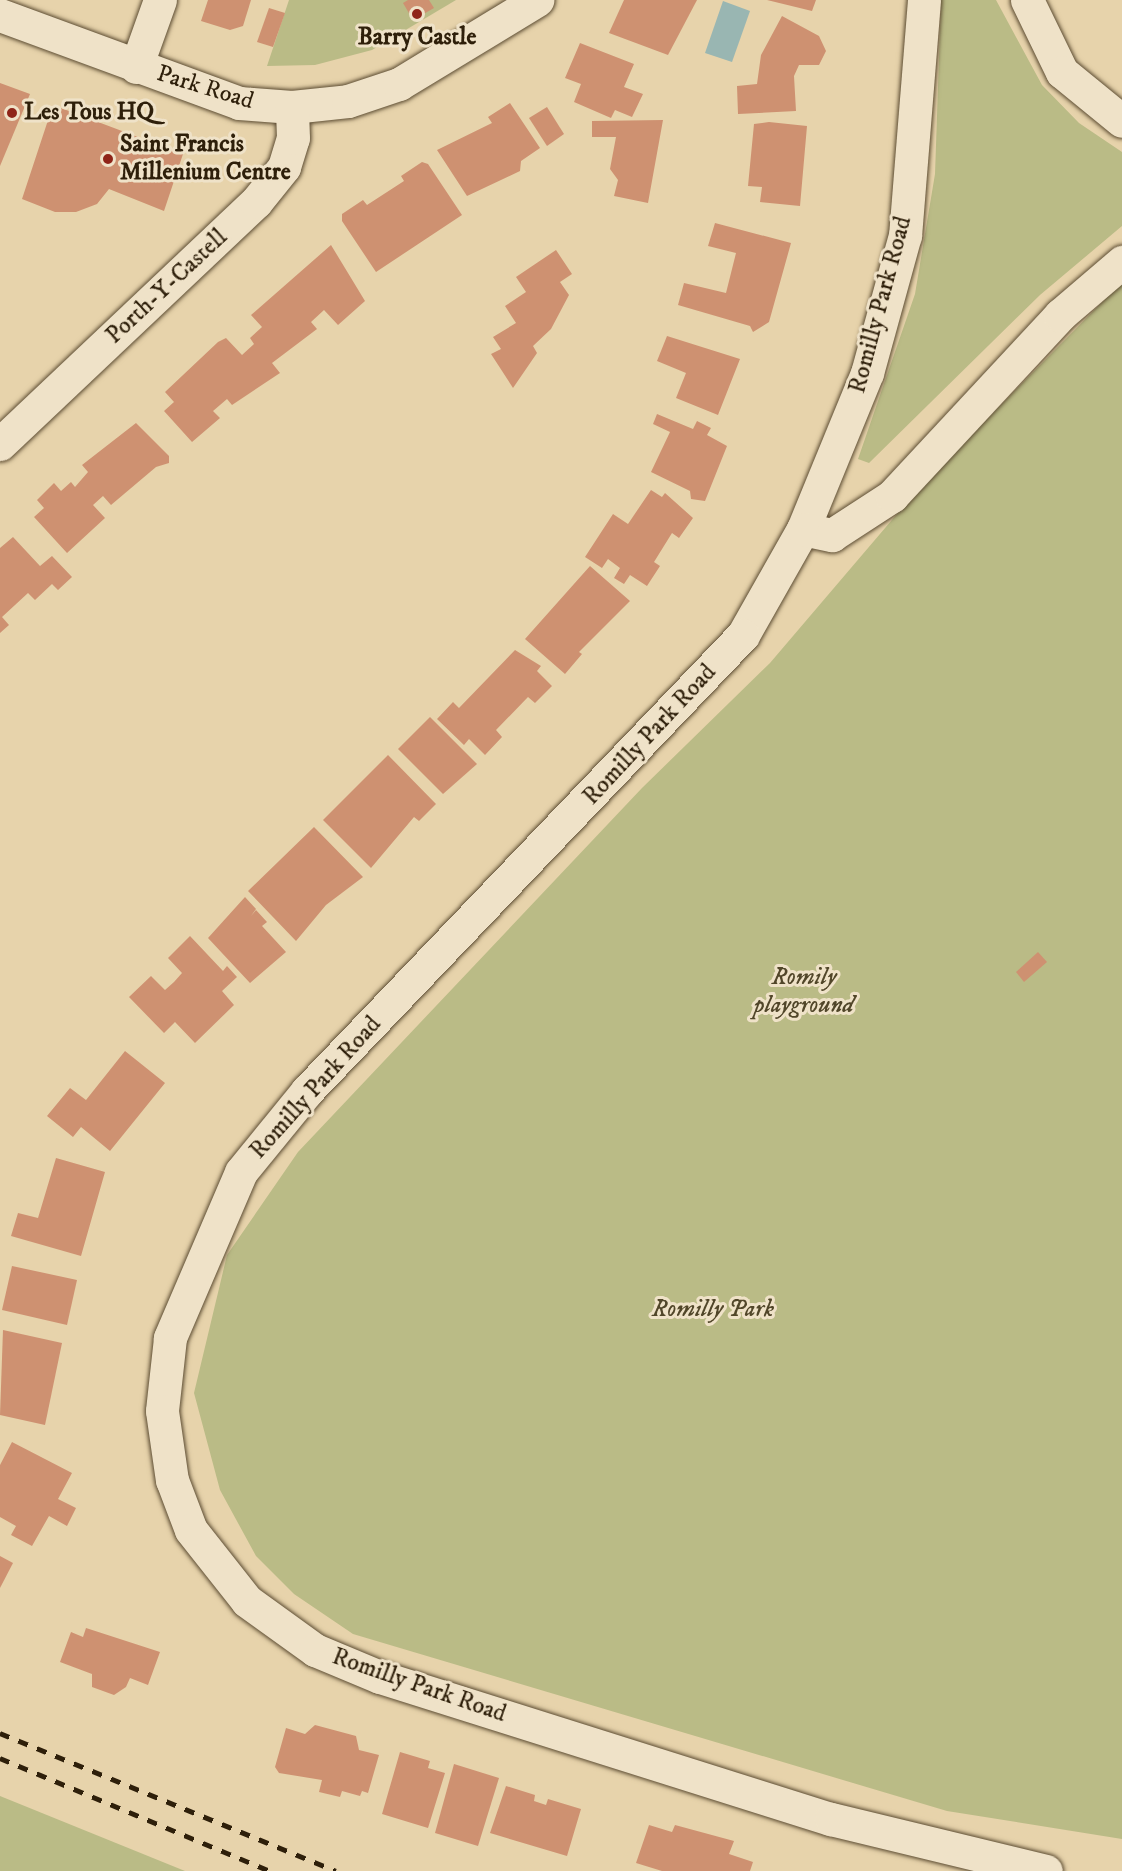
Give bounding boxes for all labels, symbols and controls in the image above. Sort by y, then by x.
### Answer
marker: Barry Castle [410,7,424,21]
place label: Barry Castle [358,24,476,52]
street label: Park Road [153,60,257,116]
place label: Les Tous HQ [24,99,154,127]
marker: Les Tous HQ [5,106,19,120]
place label: Saint Francis Millenium Centre [120,131,291,187]
marker: Saint Francis Millenium Centre [101,152,115,166]
street label: Romilly Park Road [844,213,918,397]
street label: Porth-Y-Castell [100,224,234,350]
street label: Romilly Park Road [577,659,723,811]
park label: Romily playground [754,964,854,1020]
street label: Romilly Park Road [244,1011,388,1165]
park label: Romilly Park [652,1296,774,1324]
street label: Romilly Park Road [328,1643,510,1729]

